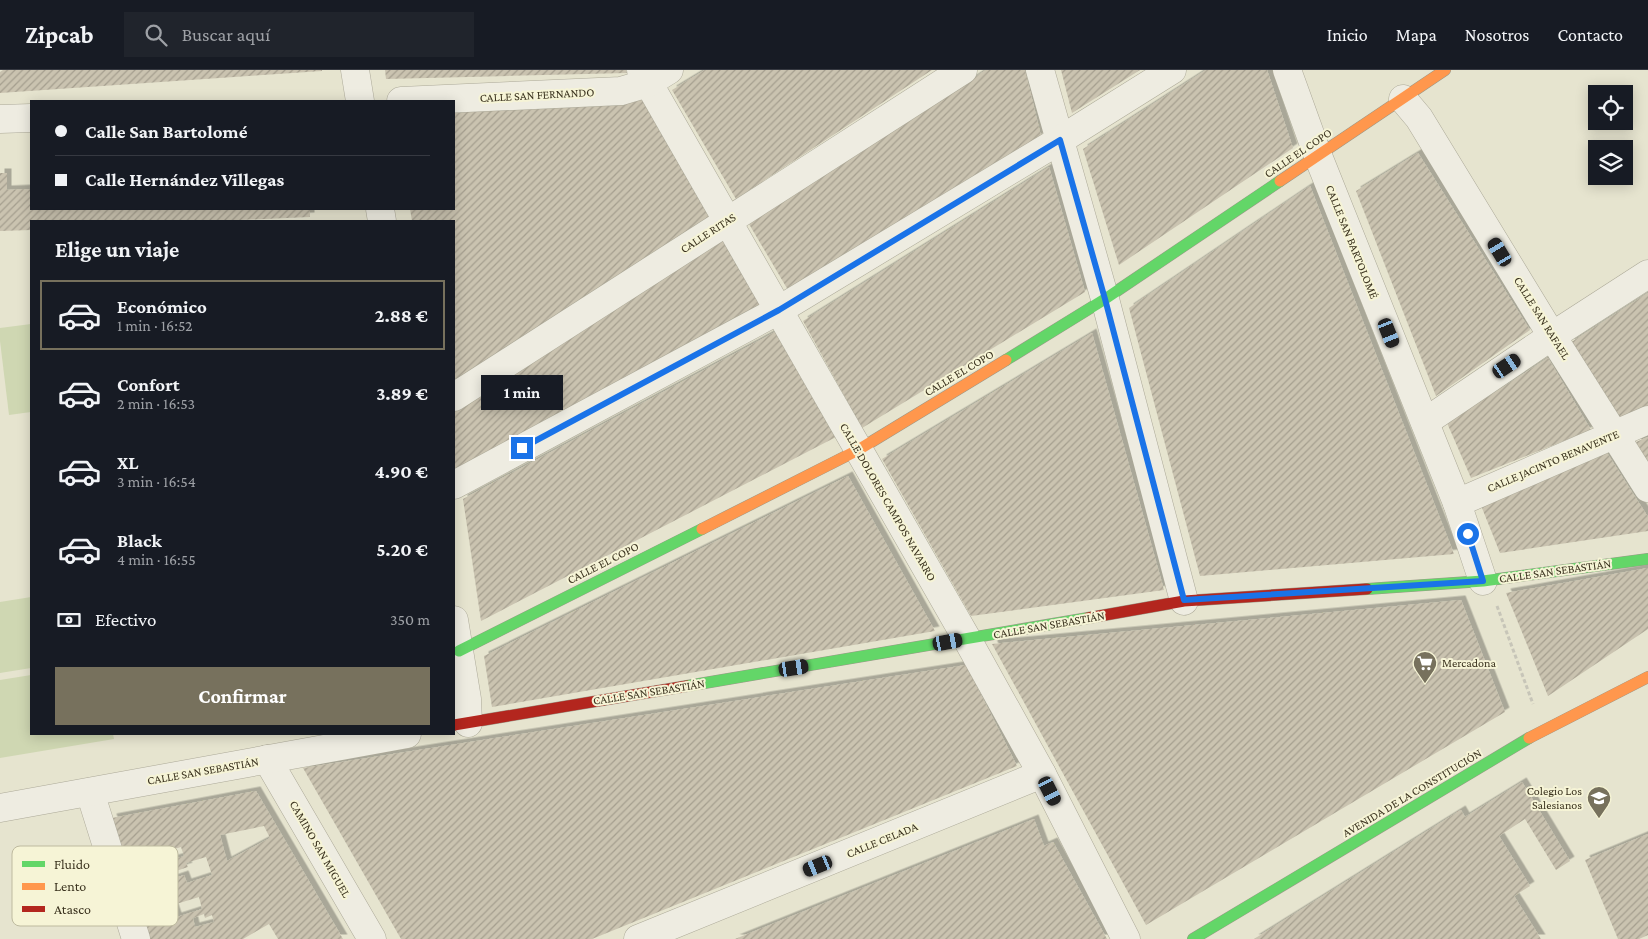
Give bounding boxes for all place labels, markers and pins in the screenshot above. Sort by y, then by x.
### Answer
supermarket icon: Mercadona [1412,650,1438,684]
place label: Mercadona [1442,656,1496,670]
place label: Colegio Los Salesianos [1527,784,1582,812]
school or university icon: Colegio Los Salesianos [1586,785,1612,819]

